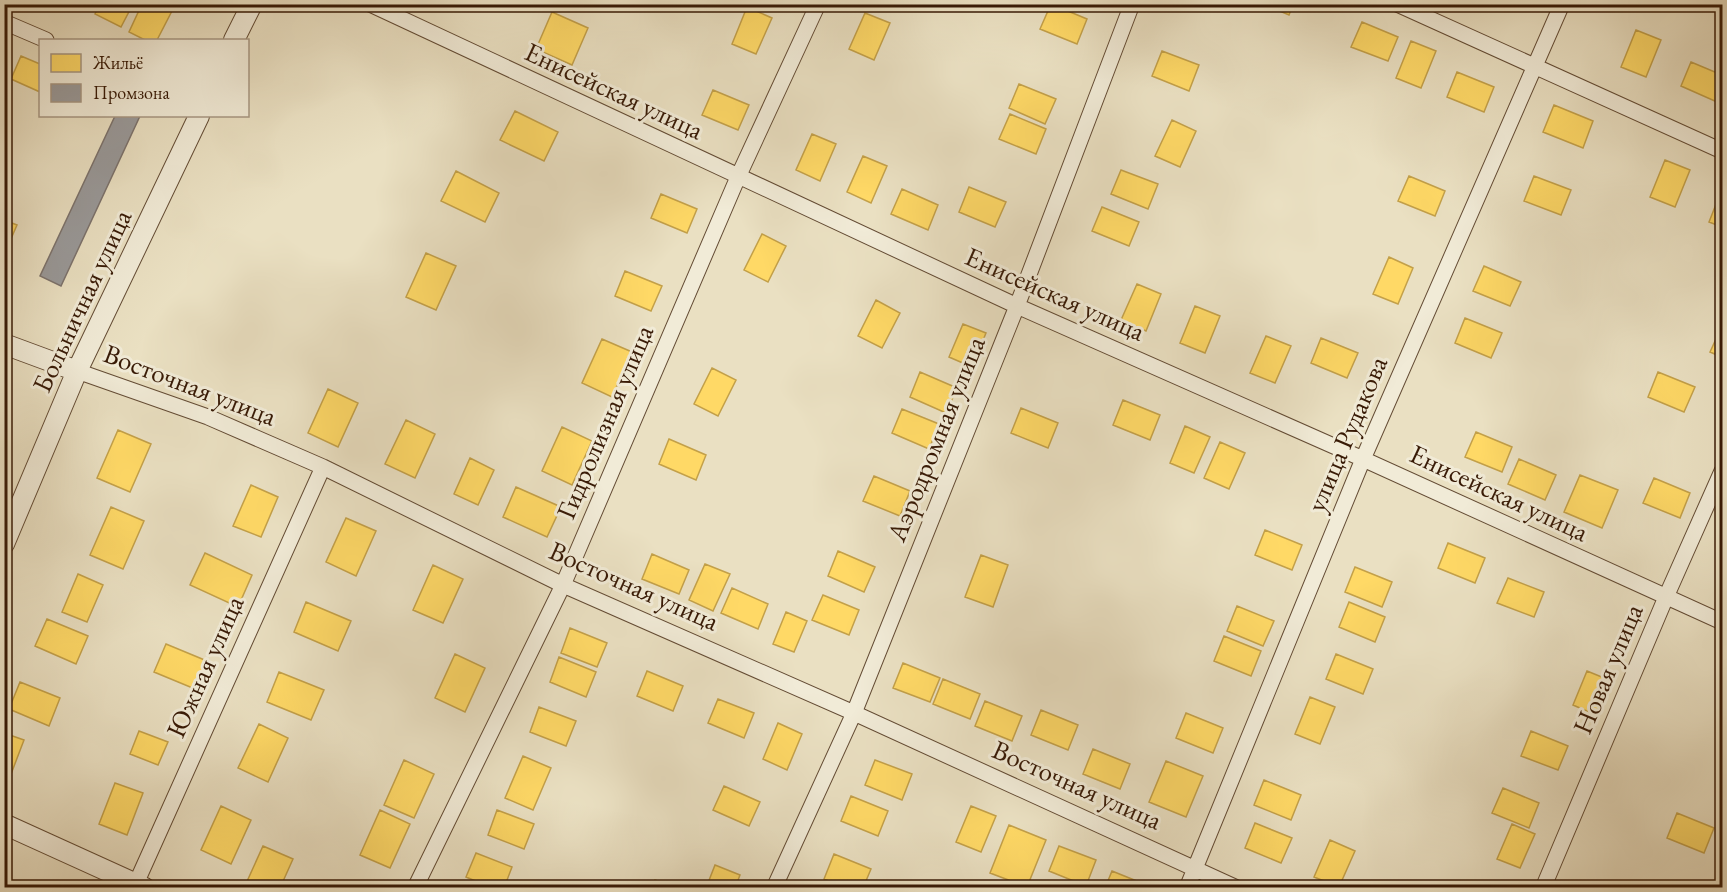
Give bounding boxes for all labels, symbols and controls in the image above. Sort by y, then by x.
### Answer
street label: Енисейская улица [519,34,709,147]
legend [39,39,249,117]
text: Жильё [92,51,143,74]
text: Промзона [93,81,170,104]
street label: Больничная улица [24,204,139,398]
street label: Енисейская улица [960,238,1151,349]
street label: Гидролизная улица [548,319,661,524]
street label: Аэродромная улица [878,331,993,547]
street label: Восточная улица [99,336,282,434]
street label: улица Рудакова [1298,351,1395,517]
street label: Енисейская улица [1404,436,1594,549]
street label: Восточная улица [544,533,725,639]
street label: Южная улица [158,590,252,743]
street label: Новая улица [1564,598,1651,739]
street label: Восточная улица [987,732,1168,838]

